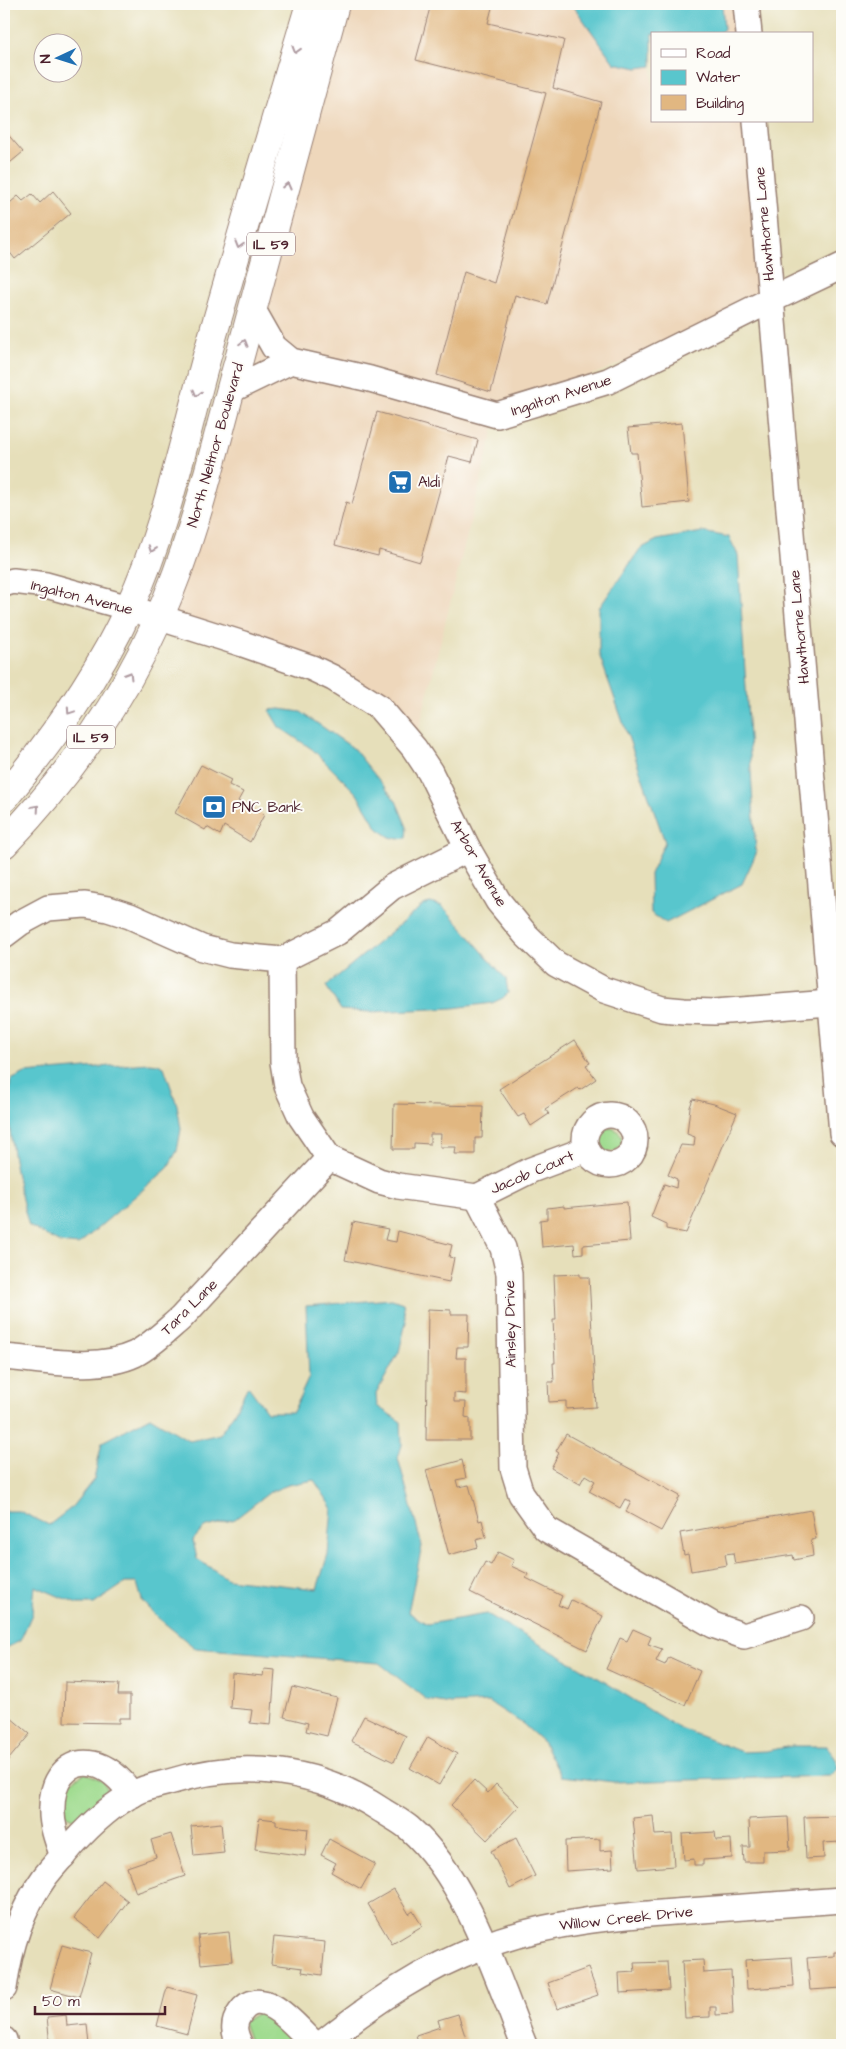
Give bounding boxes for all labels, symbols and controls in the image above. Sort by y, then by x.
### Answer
north arrow [32,32,82,82]
legend [651,32,814,122]
text: Road [696,43,731,64]
one-way arrow [291,46,301,54]
text: N [36,54,56,64]
text: Water [696,67,740,88]
text: Building [696,93,744,115]
street label: Hawthorne Lane [749,166,780,282]
one-way arrow [281,183,291,191]
road number: IL 59 [247,232,295,255]
one-way arrow [234,240,244,248]
one-way arrow [238,339,248,348]
street label: North Neltnor Boulevard [182,360,249,530]
street label: Ingalton Avenue [508,369,614,423]
one-way arrow [193,389,203,397]
supermarket icon: Aldi [387,469,413,495]
place label: Aldi [418,472,441,493]
one-way arrow [148,544,158,553]
street label: Hawthorne Lane [784,569,815,685]
street label: Ingalton Avenue [29,575,135,621]
one-way arrow [123,671,133,680]
one-way arrow [67,706,77,715]
road number: IL 59 [67,726,115,749]
bank icon: PNC Bank [201,794,227,820]
place label: PNC Bank [232,797,303,818]
one-way arrow [31,805,39,814]
street label: Arbor Avenue [445,816,512,911]
street label: Jacob Court [487,1145,577,1200]
street label: Tara Lane [156,1274,222,1340]
street label: Ainsley Drive [499,1280,523,1368]
street label: Willow Creek Drive [558,1901,694,1936]
scale bar [35,1984,165,2016]
text: 50 m [42,1991,80,2012]

